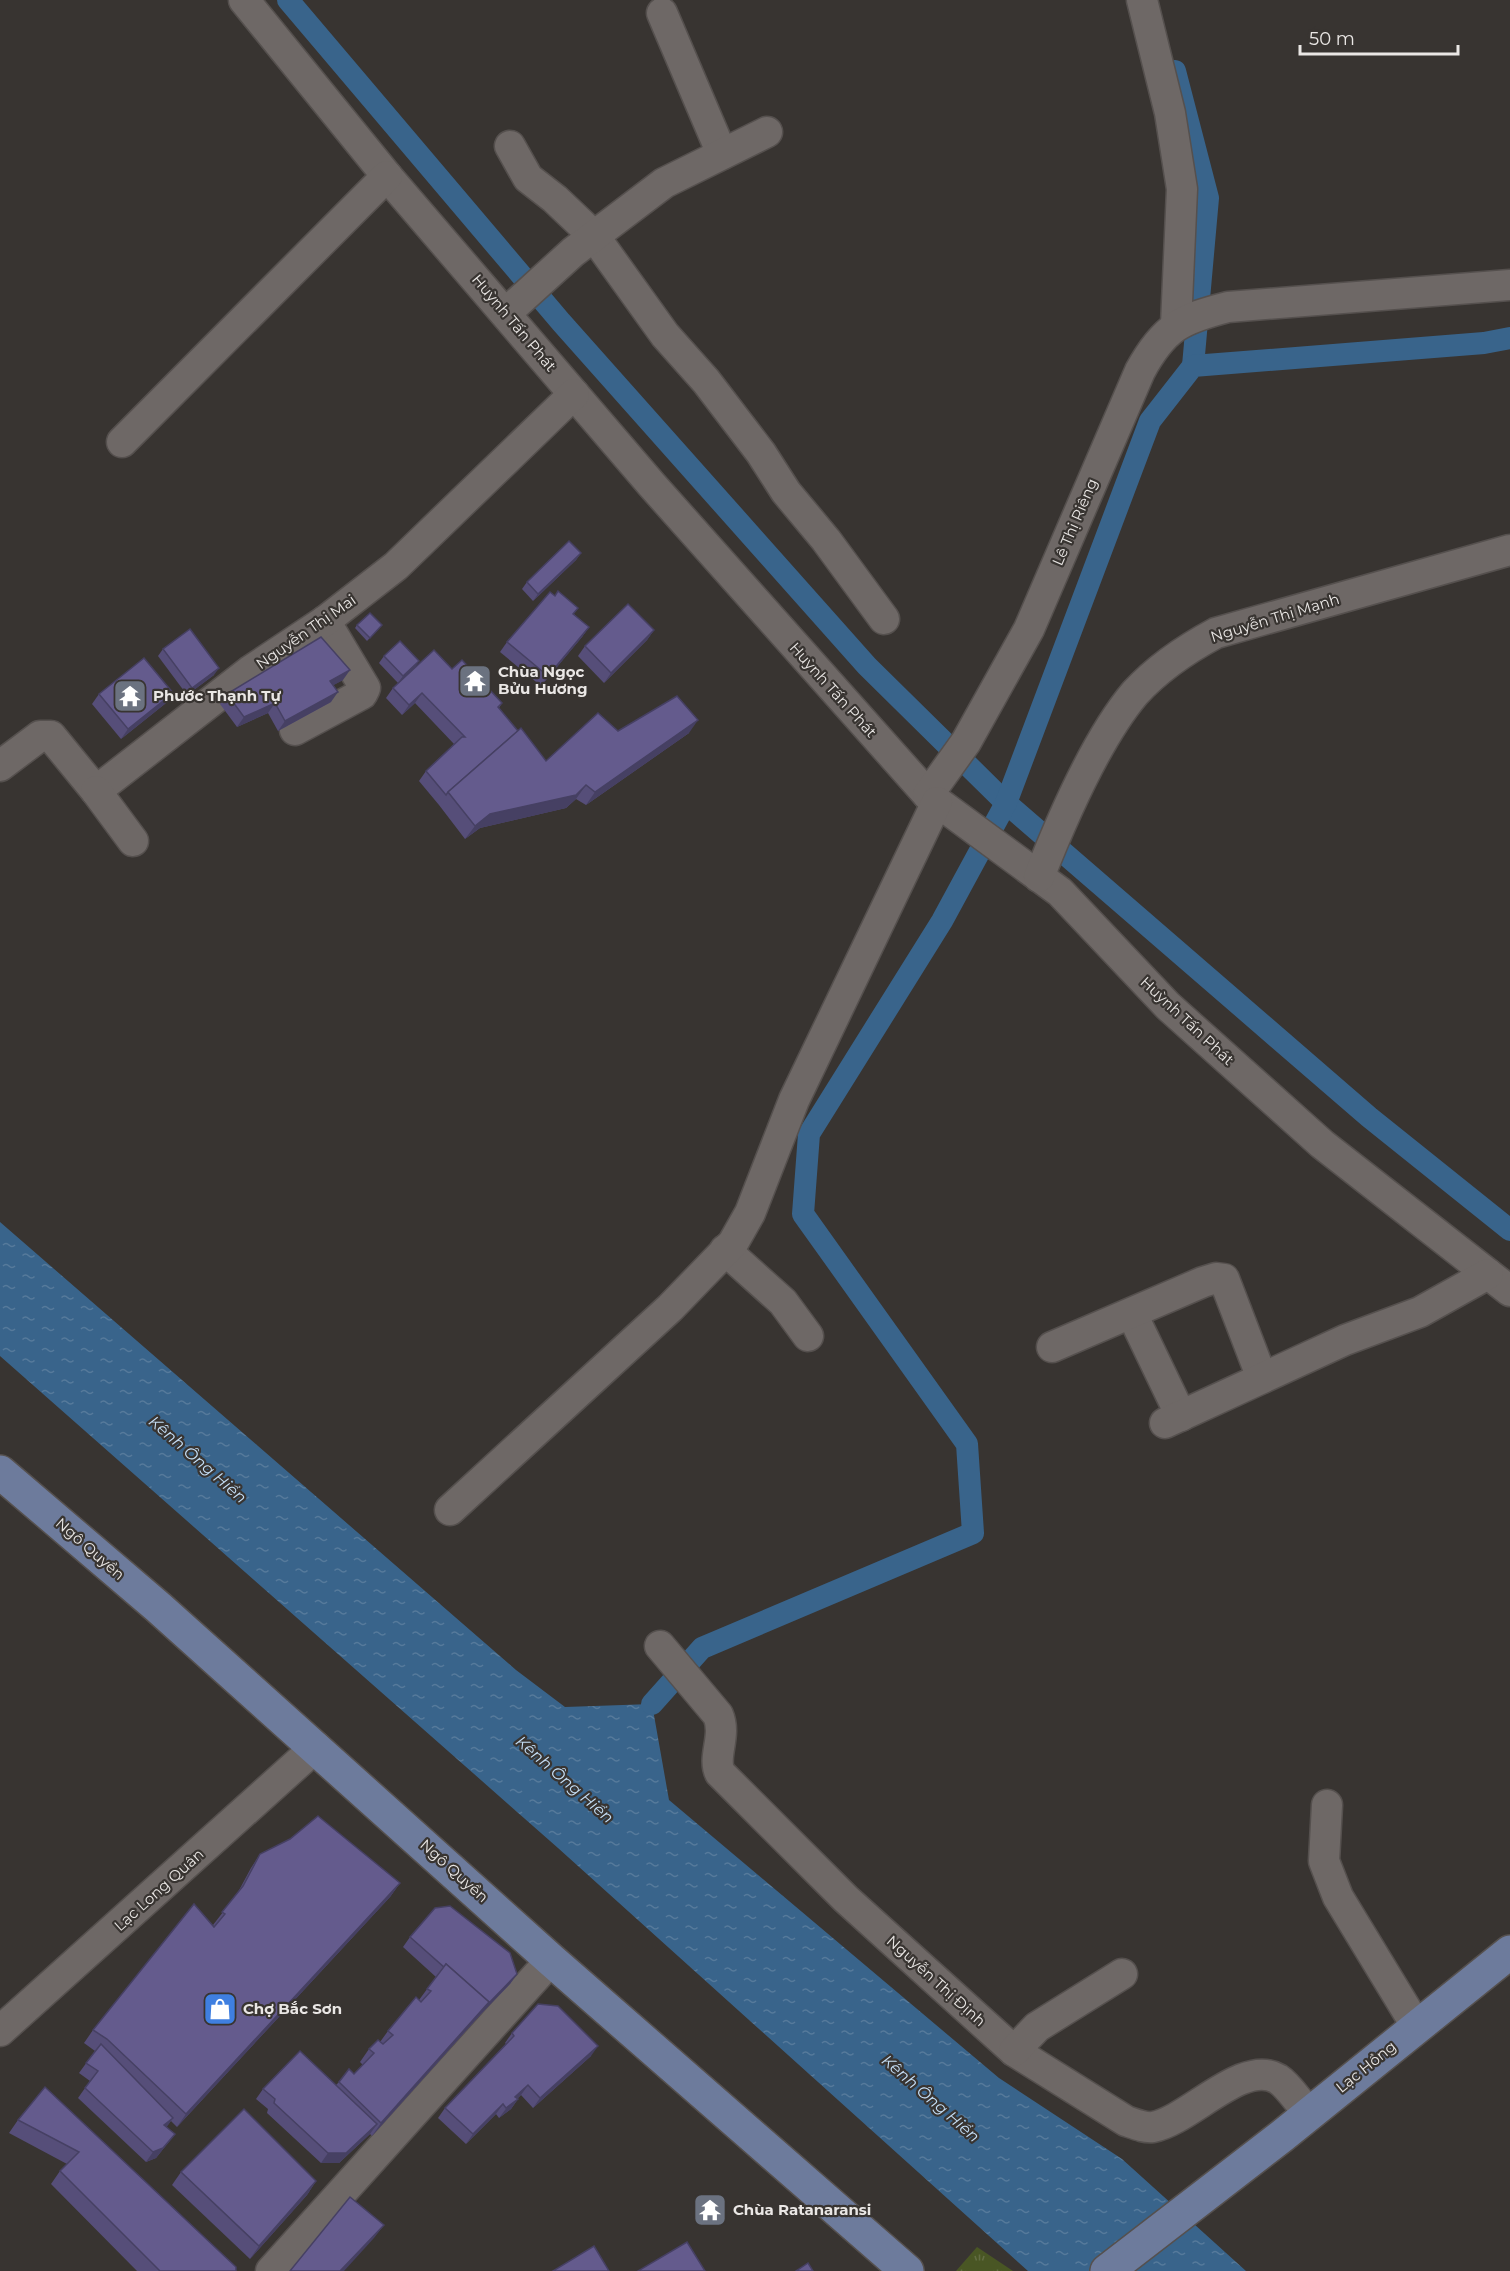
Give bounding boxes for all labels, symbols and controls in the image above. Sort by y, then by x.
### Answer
scale bar [1300,18,1458,56]
text: 50 m [1309,28,1355,50]
street label: Huỳnh Tấn Phát [468,270,561,375]
street label: Lê Thị Riêng [1048,475,1101,568]
street label: Nguyễn Thị Mạnh [1208,589,1342,646]
street label: Nguyễn Thị Mai [252,590,359,673]
street label: Huỳnh Tấn Phát [786,638,881,741]
place label: Chùa Ngọc Bửu Hương [498,662,588,698]
temple icon: Chùa Ngọc Bửu Hương [457,663,493,699]
temple icon: Phước Thạnh Tự [112,678,148,714]
place label: Phước Thạnh Tự [153,686,281,705]
street label: Huỳnh Tấn Phát [1136,972,1238,1069]
water label: Kênh Ông Hiển [145,1412,251,1507]
street label: Ngô Quyền [52,1513,129,1584]
water label: Kênh Ông Hiển [512,1732,618,1827]
street label: Ngô Quyền [416,1835,492,1906]
street label: Lạc Long Quân [110,1844,207,1935]
street label: Nguyễn Thị Định [883,1931,990,2030]
shop icon: Chợ Bắc Sơn [202,1991,238,2027]
place label: Chợ Bắc Sơn [243,1999,342,2018]
street label: Lạc Hồng [1332,2037,1400,2097]
water label: Kênh Ông Hiển [878,2051,984,2146]
temple icon: Chùa Ratanaransi [692,2192,728,2228]
place label: Chùa Ratanaransi [733,2200,871,2219]

